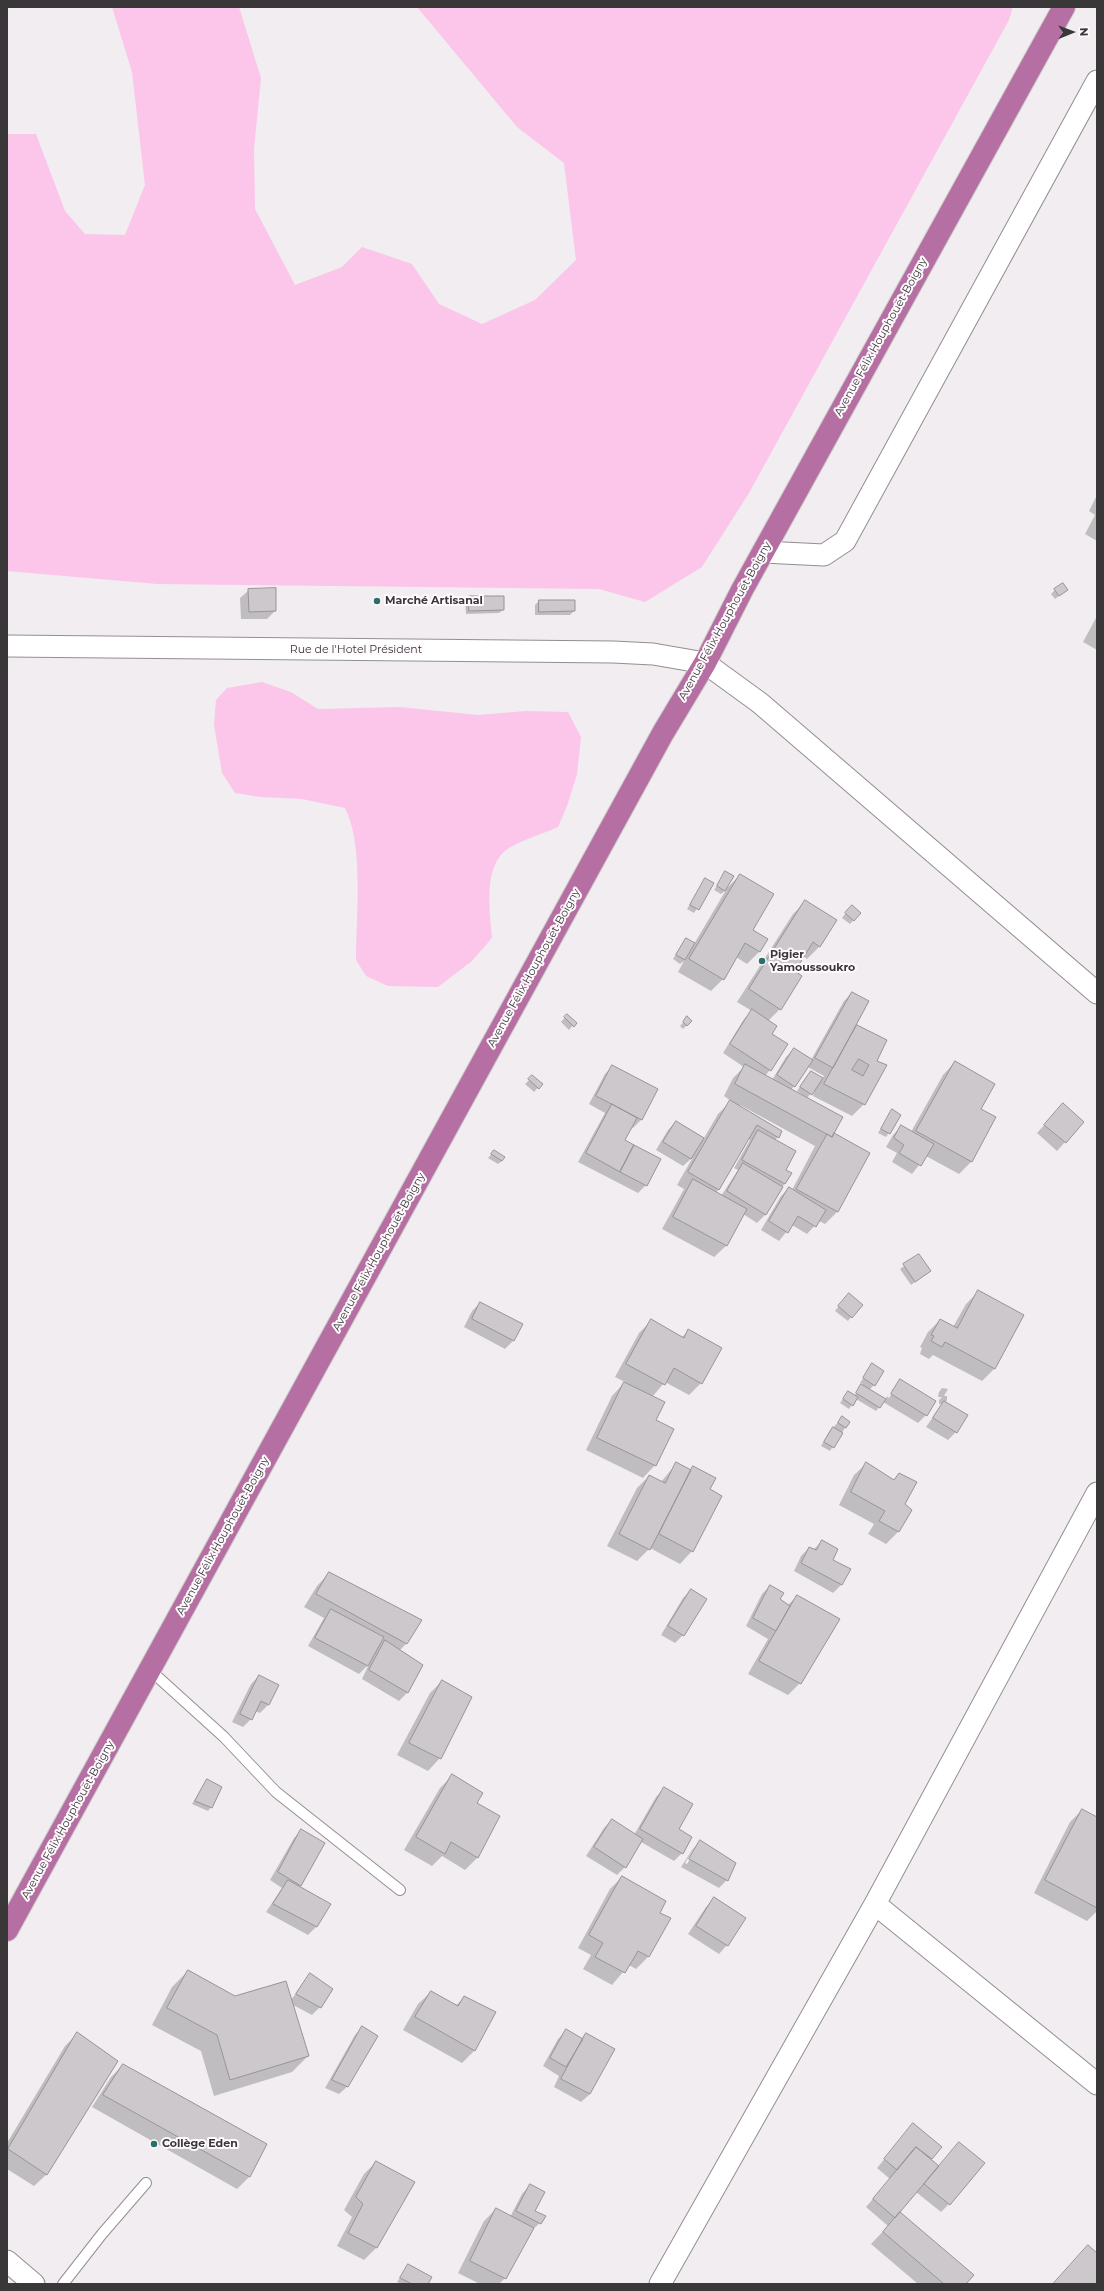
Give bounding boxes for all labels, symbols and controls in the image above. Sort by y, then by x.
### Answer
north arrow [1052,12,1092,52]
text: N [1077,27,1091,36]
street label: Avenue Félix Houphouët-Boigny [832,256,930,418]
street label: Avenue Félix Houphouët-Boigny [676,540,774,702]
place label: Marché Artisanal [385,594,483,608]
marker: Marché Artisanal [372,596,382,606]
street label: Rue de l'Hotel Président [290,643,422,657]
street label: Avenue Félix Houphouët-Boigny [485,887,583,1049]
place label: Pigier Yamoussoukro [770,948,855,974]
marker: Pigier Yamoussoukro [757,956,767,966]
street label: Avenue Félix Houphouët-Boigny [330,1171,428,1333]
street label: Avenue Félix Houphouët-Boigny [174,1455,272,1617]
street label: Avenue Félix Houphouët-Boigny [19,1739,117,1901]
place label: Collège Eden [162,2137,238,2151]
marker: Collège Eden [149,2139,159,2149]

